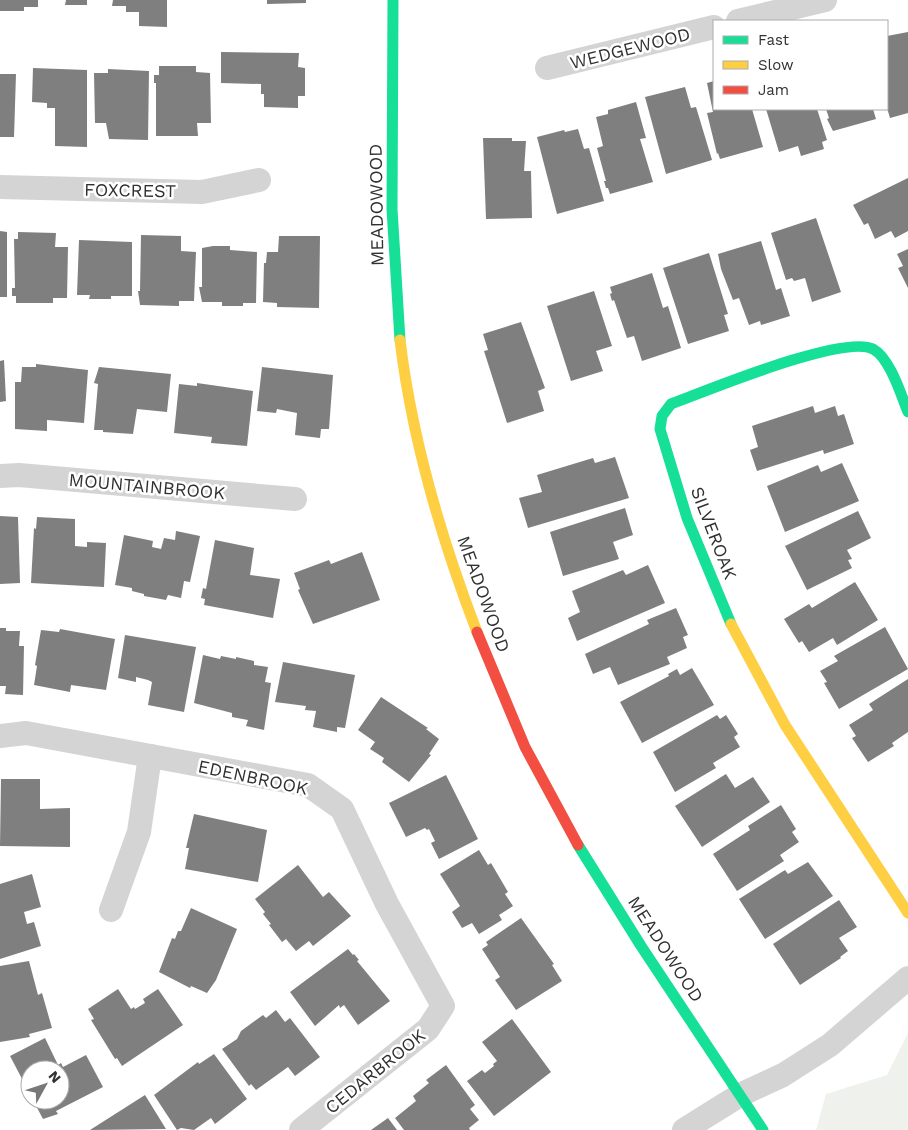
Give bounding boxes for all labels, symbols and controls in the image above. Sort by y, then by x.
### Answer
legend [713,20,888,110]
street label: WEDGEWOOD [568,23,692,73]
text: Fast [758,31,790,49]
text: Slow [758,56,794,74]
text: Jam [758,81,789,99]
street label: MEADOWOOD [364,144,388,266]
street label: FOXCREST [84,179,176,201]
street label: MOUNTAINBROOK [68,469,226,503]
street label: SILVEROAK [687,484,741,582]
street label: MEADOWOOD [453,533,515,655]
street label: EDENBROOK [196,755,310,799]
street label: MEADOWOOD [624,892,708,1006]
street label: CEDARBROOK [321,1024,429,1118]
north arrow [20,1060,70,1110]
text: N [45,1068,64,1086]

